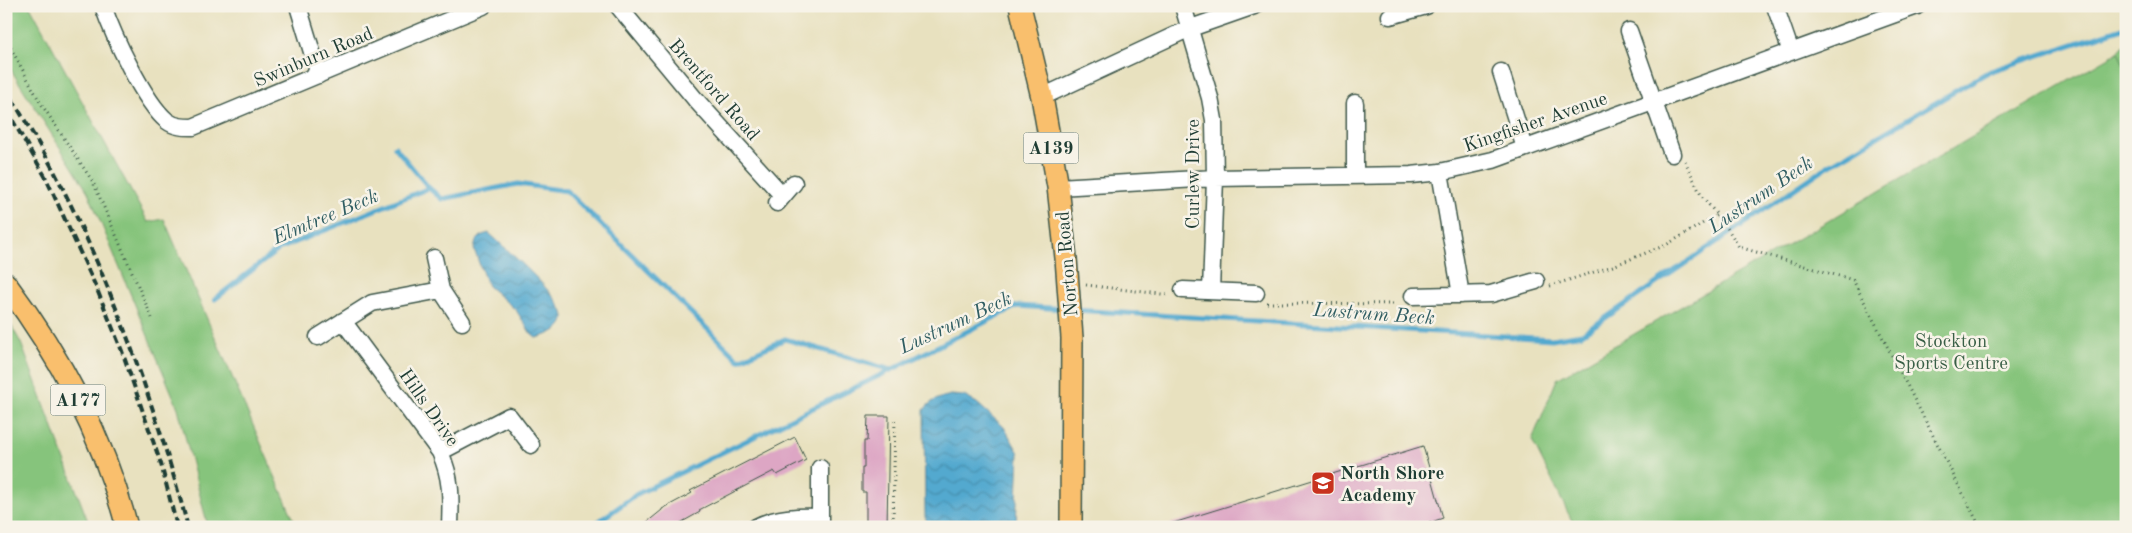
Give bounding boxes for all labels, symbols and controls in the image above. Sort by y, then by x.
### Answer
street label: Swinburn Road [252,25,376,92]
street label: Brentford Road [664,36,762,145]
street label: Kingfisher Avenue [1461,90,1610,157]
street label: Curlew Drive [1185,119,1204,229]
road number: A139 [1024,132,1078,164]
water label: Lustrum Beck [1704,153,1817,239]
water label: Elmtree Beck [269,186,382,250]
street label: Norton Road [1054,210,1083,317]
water label: Lustrum Beck [895,289,1015,359]
water label: Lustrum Beck [1311,301,1436,329]
park label: Stockton Sports Centre [1894,333,2008,374]
street label: Hills Drive [394,366,461,451]
road number: A177 [50,384,106,416]
place label: North Shore Academy [1340,465,1444,506]
school or university icon: North Shore Academy [1310,470,1336,496]

